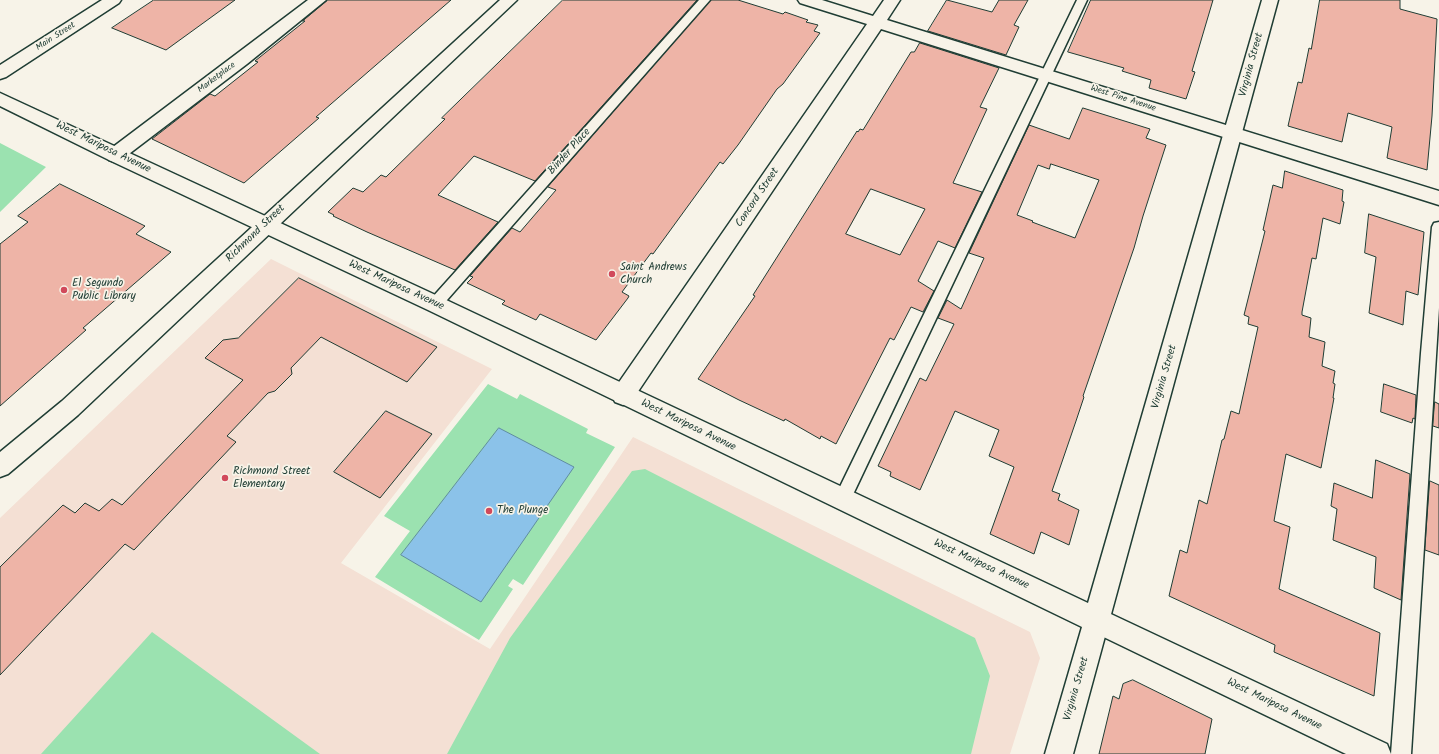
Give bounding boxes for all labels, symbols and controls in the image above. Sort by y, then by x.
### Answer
street label: Main Street [34,20,78,54]
street label: Virginia Street [1237,31,1267,99]
street label: Marketplace [196,60,238,96]
street label: West Pine Avenue [1089,83,1157,115]
street label: West Mariposa Avenue [53,119,153,177]
street label: Binder Place [546,126,594,178]
street label: Concord Street [733,166,783,230]
street label: Richmond Street [224,202,288,266]
street label: West Mariposa Avenue [346,258,446,314]
place label: Saint Andrews Church [620,261,687,287]
marker: Saint Andrews Church [607,269,617,279]
place label: El Segundo Public Library [72,277,136,303]
marker: El Segundo Public Library [59,285,69,295]
street label: Virginia Street [1150,344,1180,410]
street label: West Mariposa Avenue [638,397,738,455]
place label: Richmond Street Elementary [233,465,310,491]
marker: Richmond Street Elementary [220,473,230,483]
place label: The Plunge [497,504,548,518]
marker: The Plunge [484,506,494,516]
street label: West Mariposa Avenue [931,537,1031,593]
street label: Virginia Street [1062,656,1092,722]
street label: West Mariposa Avenue [1224,676,1324,734]

